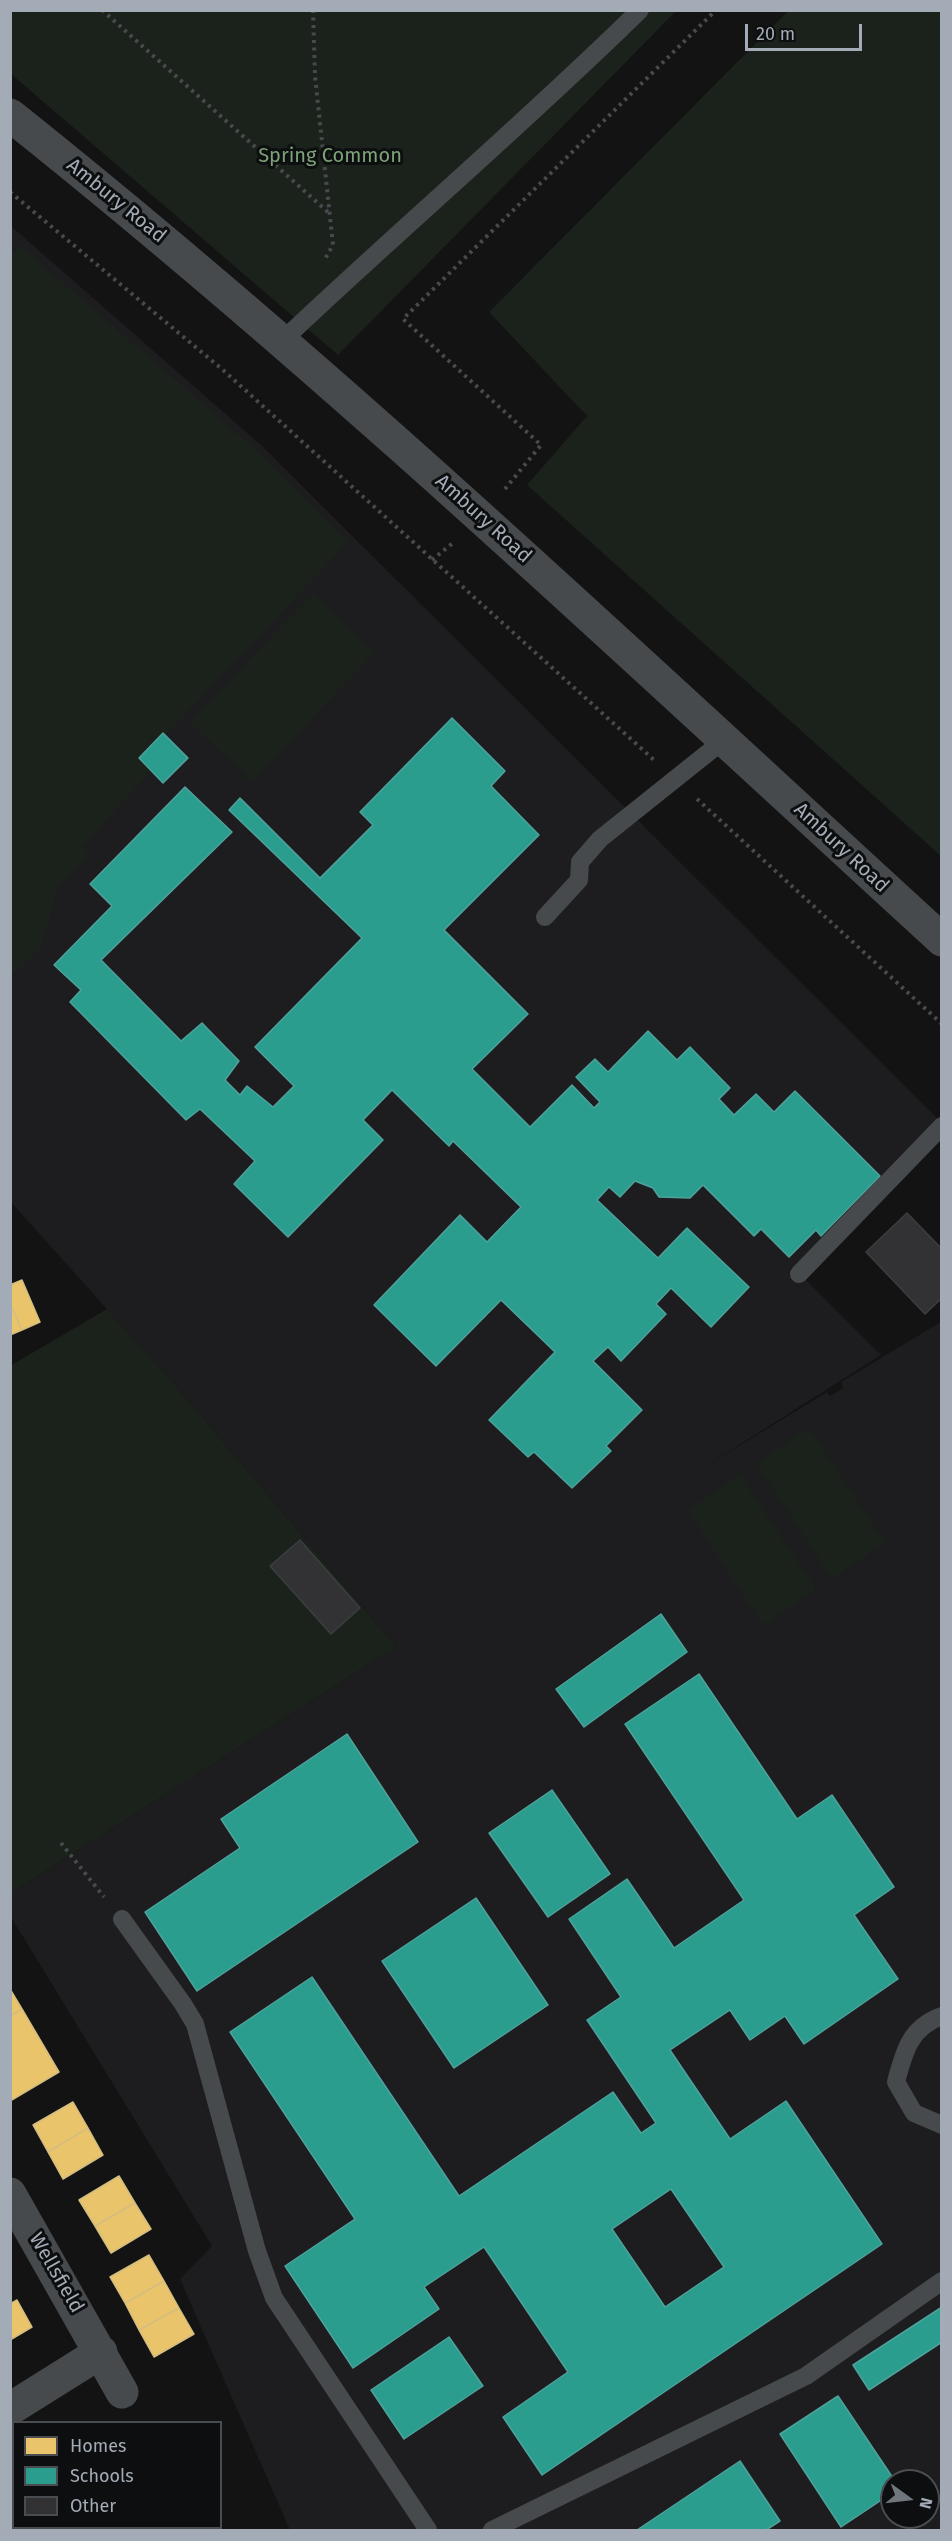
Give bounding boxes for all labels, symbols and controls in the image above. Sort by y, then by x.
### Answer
scale bar [748,12,865,50]
text: 20 m [756,23,795,45]
park label: Spring Common [258,144,402,168]
street label: Ambury Road [61,154,171,248]
street label: Ambury Road [430,470,536,568]
street label: Ambury Road [789,798,893,898]
street label: Wellsfield [24,2229,88,2317]
legend [12,2421,222,2529]
text: Homes [70,2435,126,2457]
text: Schools [70,2465,134,2487]
north arrow [880,2469,940,2529]
text: Other [70,2495,116,2517]
text: N [915,2496,936,2511]

